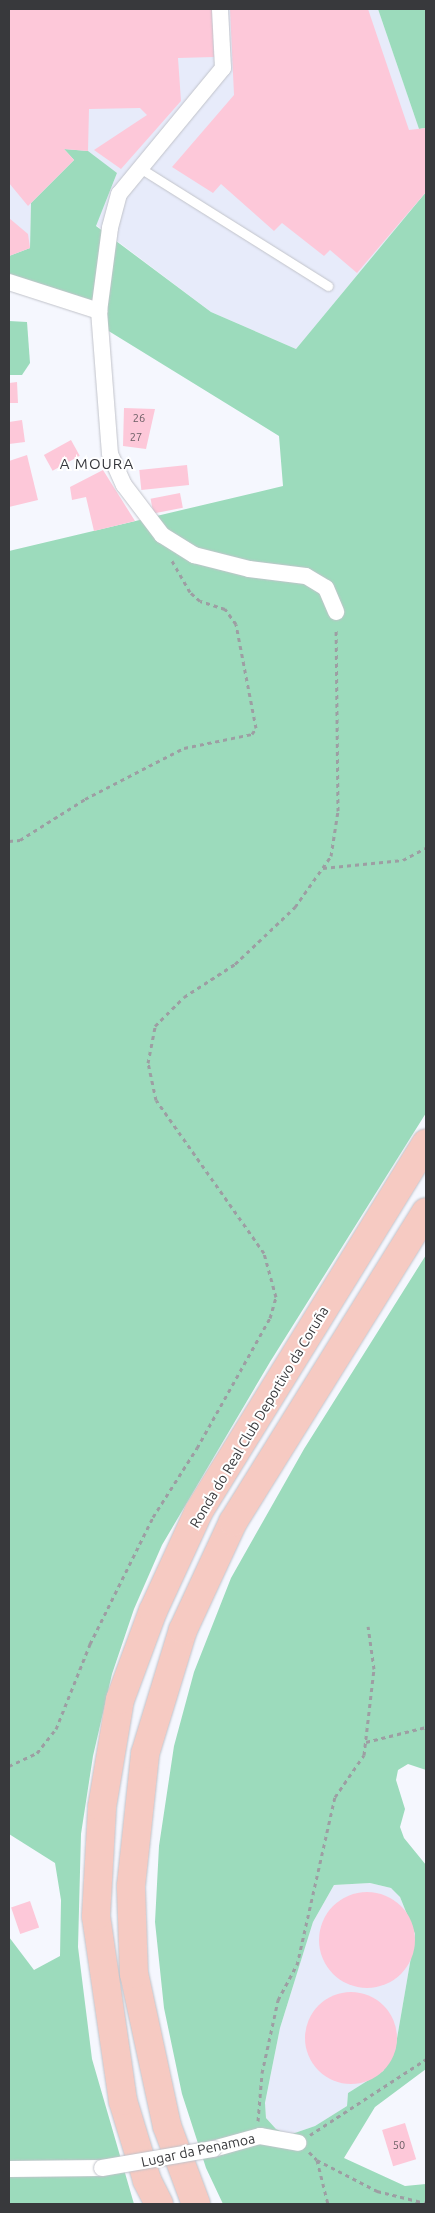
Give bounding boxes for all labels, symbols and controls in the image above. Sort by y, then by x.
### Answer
house number: 26 [133,411,145,425]
house number: 27 [130,430,142,444]
district label: A MOURA [59,455,135,473]
street label: Ronda do Real Club Deportivo da Coruña [186,1303,332,1531]
street label: Lugar da Penamoa [140,2130,256,2170]
house number: 50 [393,2138,405,2152]

